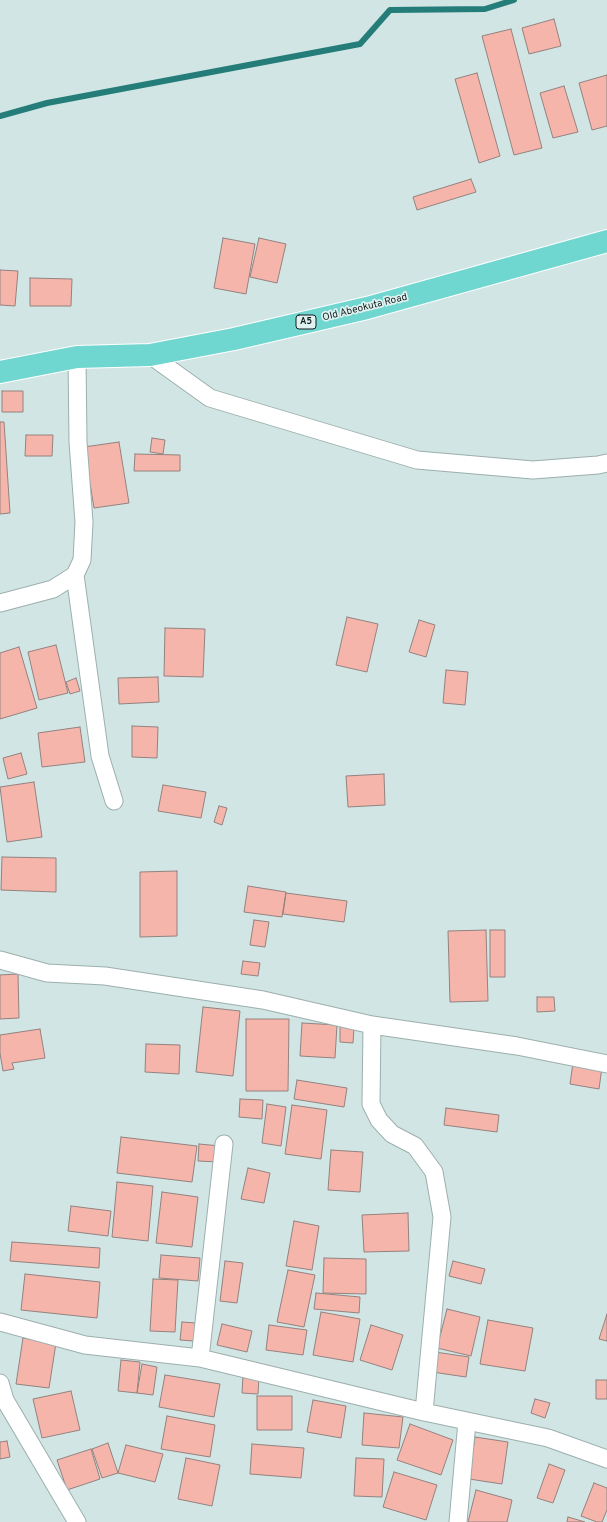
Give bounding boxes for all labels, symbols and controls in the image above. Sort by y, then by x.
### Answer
street label: Old Abeokuta Road [321,292,409,324]
road number: A5 [296,315,316,329]

